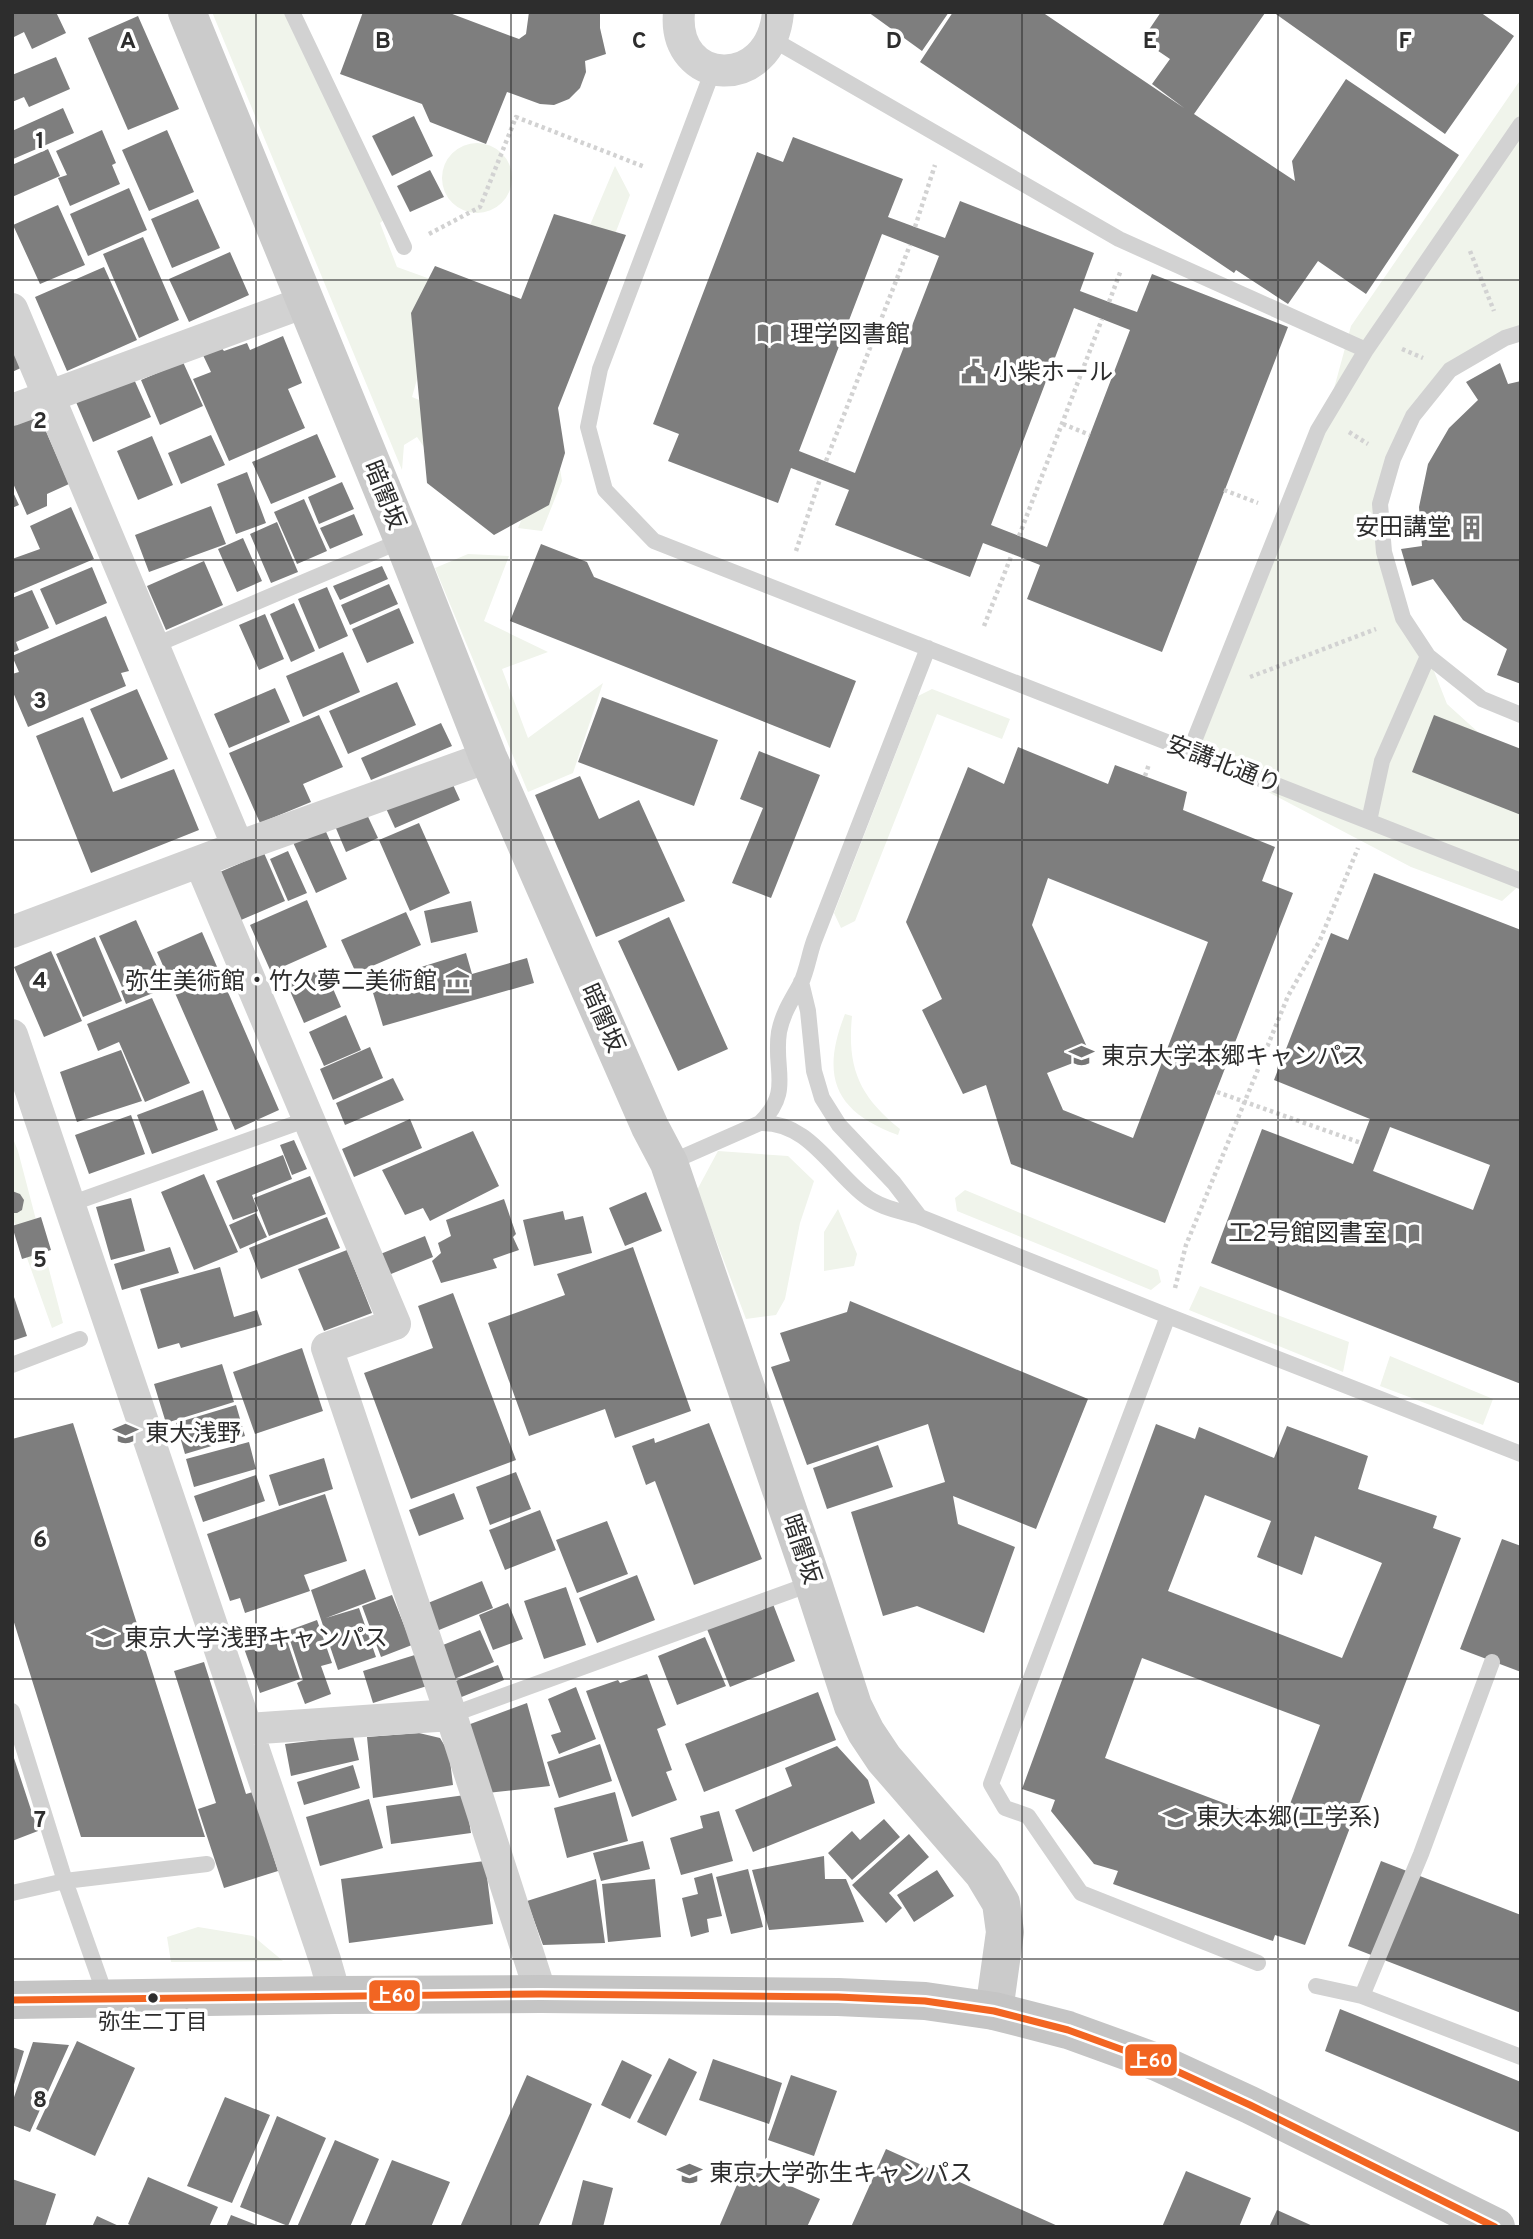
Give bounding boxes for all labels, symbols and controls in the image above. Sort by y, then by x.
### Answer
text: A [120,28,136,57]
text: B [375,28,391,57]
text: C [632,28,646,57]
text: D [886,28,902,57]
text: E [1143,28,1157,57]
text: F [1398,28,1412,57]
text: 1 [35,128,45,157]
library icon: 理学図書館 [756,320,784,348]
place label: 理学図書館 [790,321,910,351]
public building icon: 小柴ホール [959,358,987,386]
place label: 小柴ホール [993,359,1113,389]
text: 2 [33,408,47,437]
street label: 暗闇坂 [356,457,411,535]
building icon: 安田講堂 [1457,513,1485,541]
place label: 安田講堂 [1355,514,1451,544]
text: 3 [33,688,47,717]
street label: 安講北通り [1162,730,1285,801]
museum icon: 弥生美術館・竹久夢二美術館 [443,967,471,995]
text: 4 [33,968,47,997]
place label: 弥生美術館・竹久夢二美術館 [125,968,437,998]
street label: 暗闇坂 [573,980,630,1058]
school or university icon: 東京大学本郷キャンパス [1067,1042,1095,1070]
place label: 東京大学本郷キャンパス [1101,1043,1365,1073]
library icon: 工2号館図書室 [1393,1219,1421,1247]
place label: 工2号館図書室 [1228,1220,1387,1250]
text: 5 [33,1247,47,1276]
school or university icon: 東大浅野 [111,1419,139,1447]
place label: 東大浅野 [145,1420,241,1450]
street label: 暗闇坂 [774,1511,826,1589]
text: 6 [33,1527,47,1556]
school or university icon: 東京大学浅野キャンパス [90,1624,118,1652]
place label: 東京大学浅野キャンパス [124,1625,388,1655]
school or university icon: 東大本郷(工学系) [1162,1803,1190,1831]
place label: 東大本郷(工学系) [1196,1804,1380,1834]
text: 7 [34,1807,46,1836]
line badge: 上60 [368,1979,421,2012]
text: 上60 [372,1985,416,2009]
marker: 弥生二丁目 [146,1991,160,2005]
place label: 弥生二丁目 [98,2010,208,2037]
line badge: 上60 [1124,2043,1178,2077]
text: 上60 [1129,2050,1173,2074]
text: 8 [33,2087,47,2116]
school or university icon: 東京大学弥生キャンパス [675,2159,703,2187]
place label: 東京大学弥生キャンパス [709,2160,973,2190]

